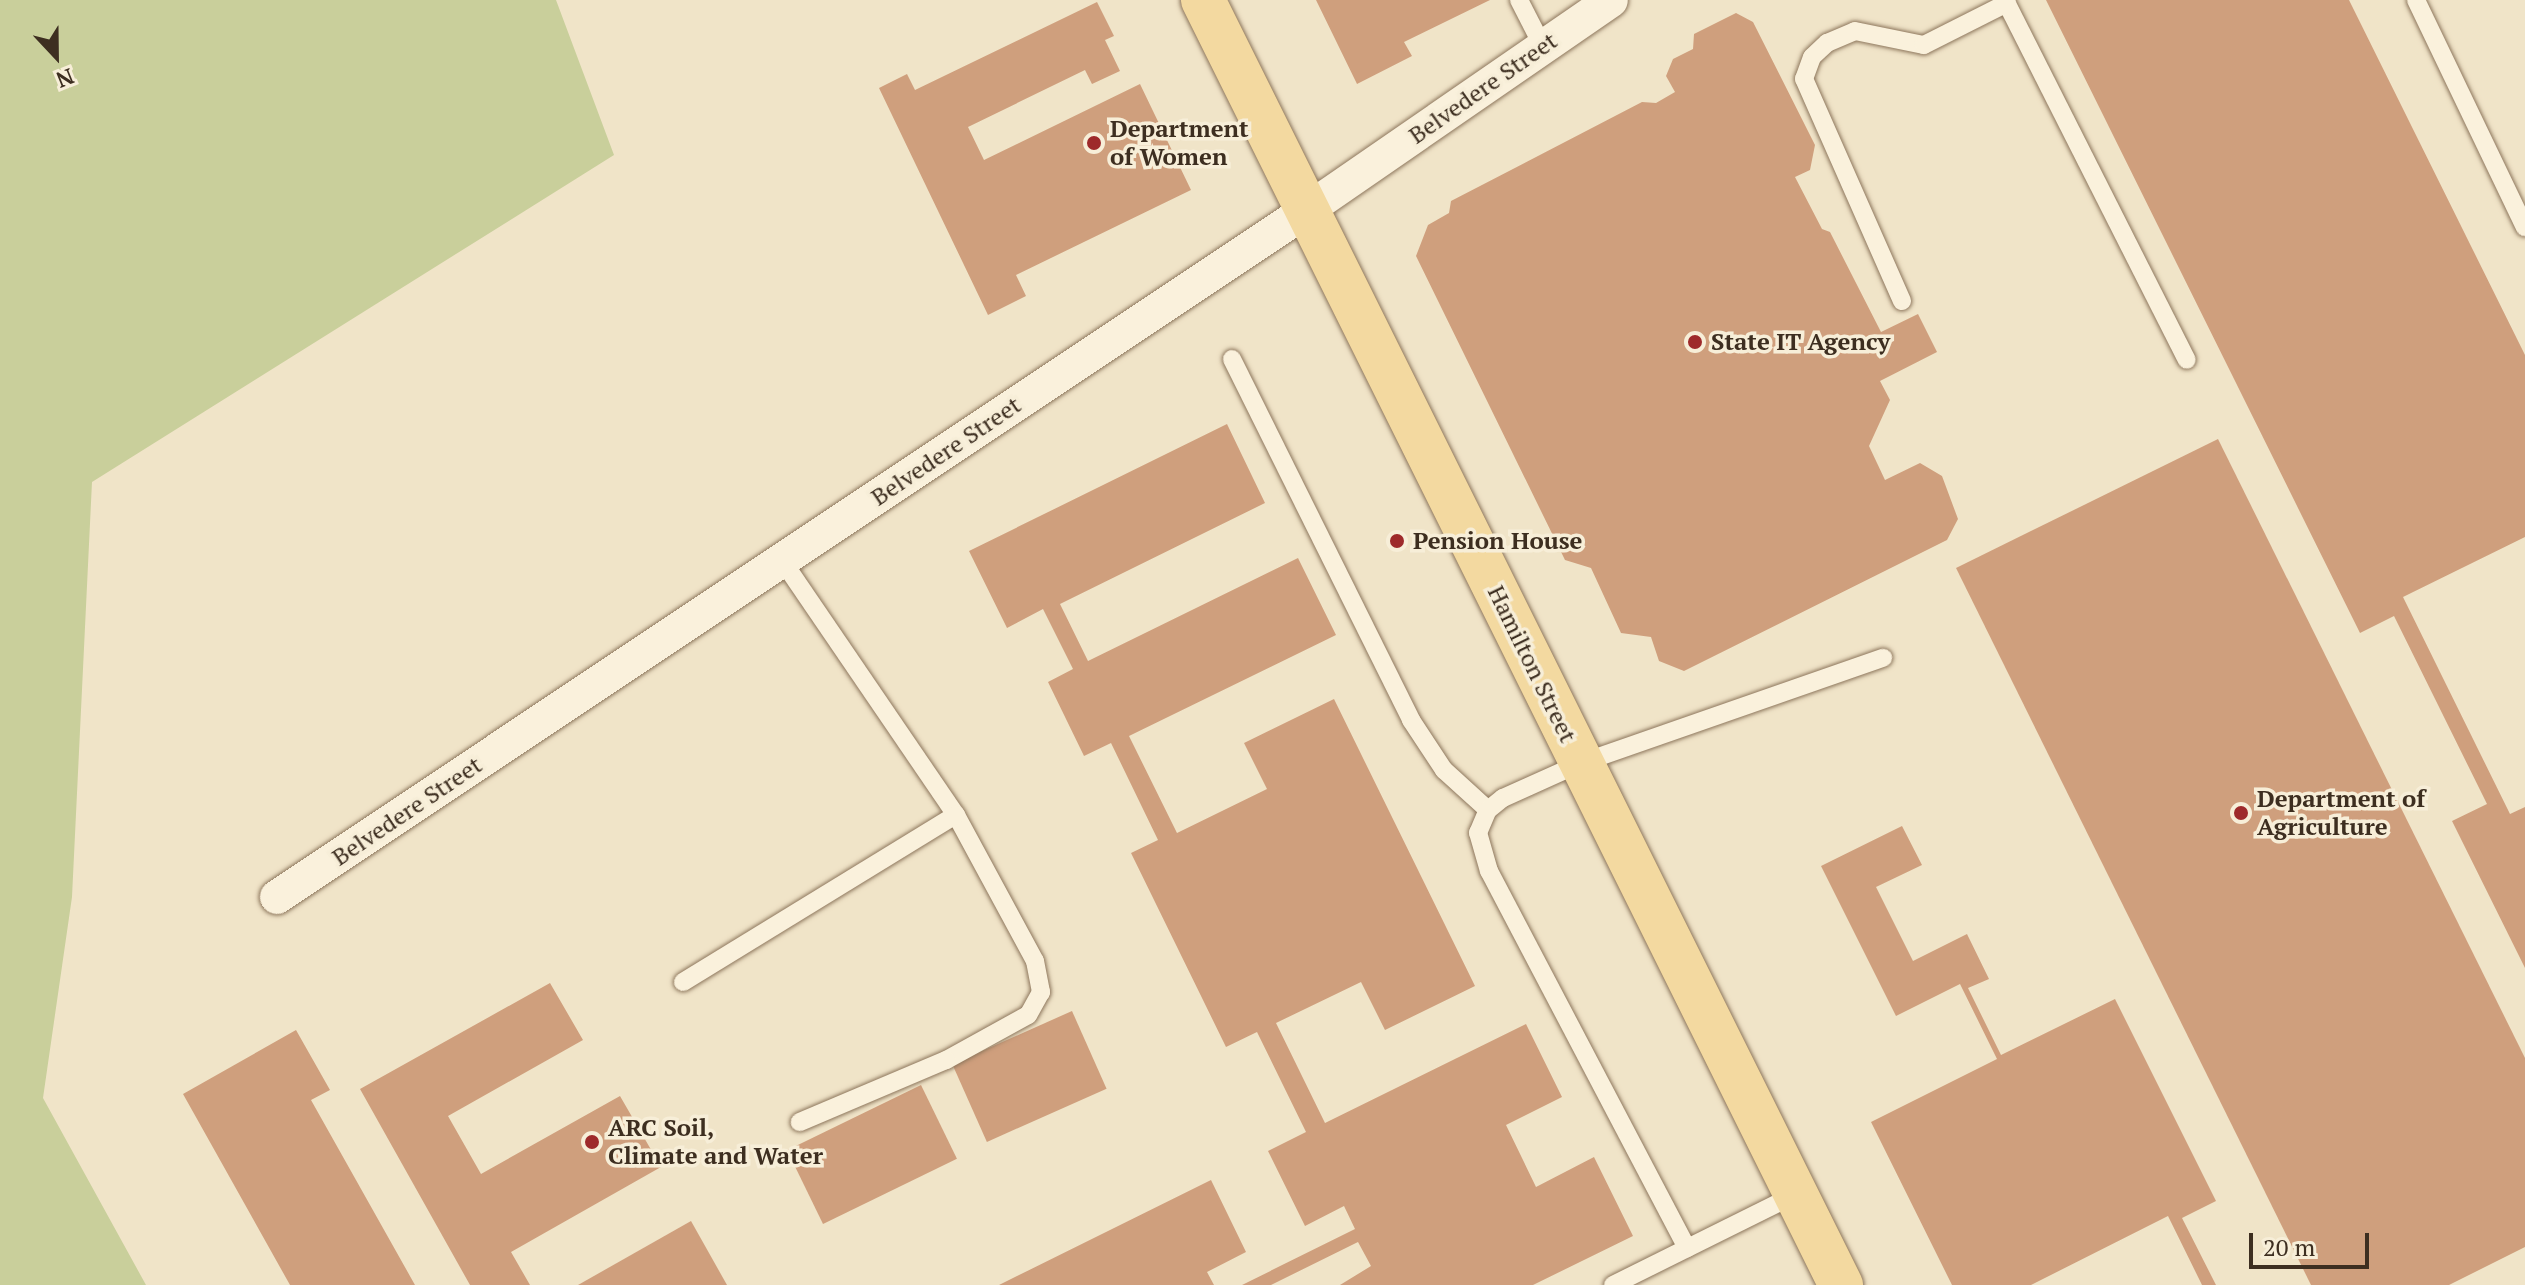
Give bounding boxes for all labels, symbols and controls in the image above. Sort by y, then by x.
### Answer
north arrow [16,16,96,96]
street label: Belvedere Street [1403,26,1563,150]
text: N [52,62,78,95]
place label: Department of Women [1110,115,1249,171]
marker: Department of Women [1085,134,1103,152]
place label: State IT Agency [1711,328,1890,356]
marker: State IT Agency [1686,333,1704,351]
street label: Belvedere Street [866,390,1026,512]
place label: Pension House [1413,527,1582,555]
marker: Pension House [1388,532,1406,550]
street label: Hamilton Street [1482,581,1582,747]
street label: Belvedere Street [327,750,487,872]
place label: Department of Agriculture [2257,785,2425,841]
marker: Department of Agriculture [2232,804,2250,822]
place label: ARC Soil, Climate and Water [608,1114,823,1170]
marker: ARC Soil, Climate and Water [583,1133,601,1151]
scale bar [2253,1217,2373,1267]
text: 20 m [2263,1231,2315,1263]

